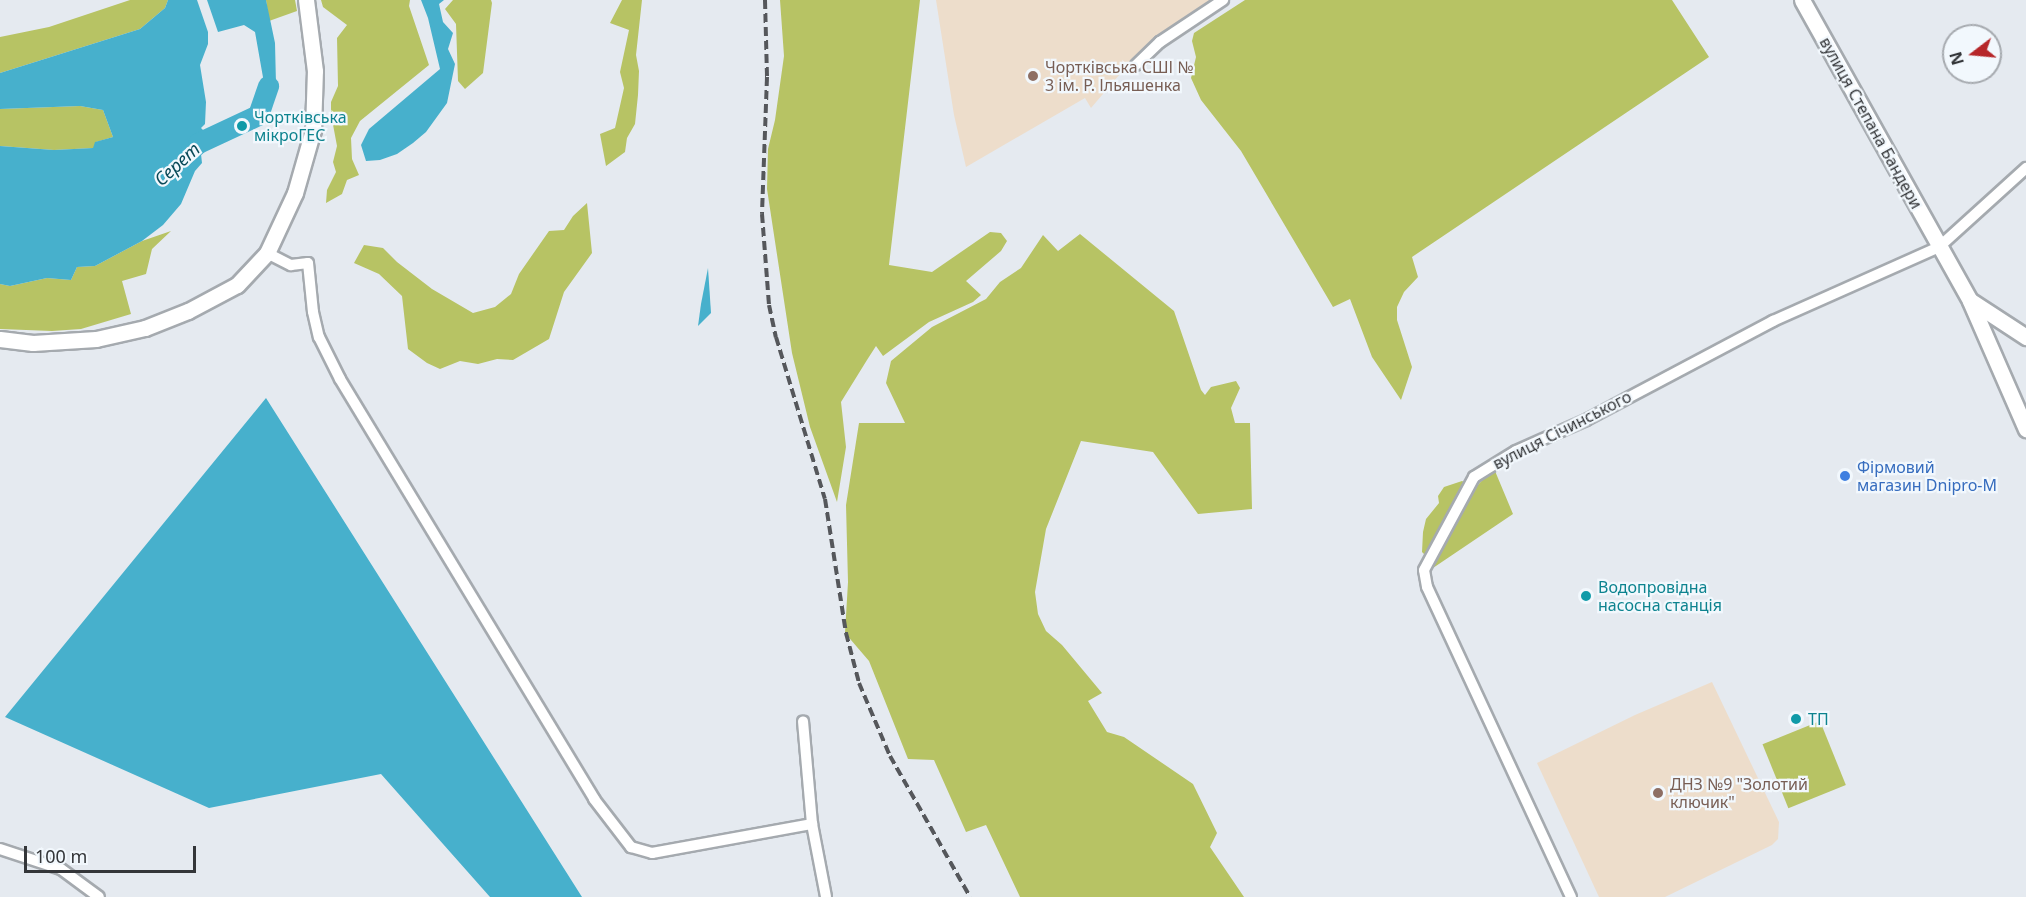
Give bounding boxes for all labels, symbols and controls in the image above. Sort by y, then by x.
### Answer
north arrow [1942,24,2002,84]
street label: вулиця Степана Бандери [1816,34,1926,212]
text: N [1944,49,1969,68]
place label: Чортківська СШІ № 3 ім. Р. Ільяшенка [1045,57,1194,95]
marker: Чортківська СШІ № 3 ім. Р. Ільяшенка [1026,69,1040,83]
place label: Чортківська мікроГЕС [254,107,347,145]
marker: Чортківська мікроГЕС [235,119,249,133]
water label: Серет [150,138,204,190]
street label: вулиця Січинського [1490,387,1634,473]
place label: Фірмовий магазин Dnipro-M [1857,457,1997,495]
marker: Фірмовий магазин Dnipro-M [1838,469,1852,483]
place label: Водопровідна насосна станція [1598,577,1722,615]
marker: Водопровідна насосна станція [1579,589,1593,603]
place label: ТП [1808,709,1829,729]
marker: ТП [1789,712,1803,726]
place label: ДНЗ №9 "Золотий ключик" [1670,774,1808,812]
marker: ДНЗ №9 "Золотий ключик" [1651,786,1665,800]
scale bar [27,834,200,872]
text: 100 m [35,844,87,868]

